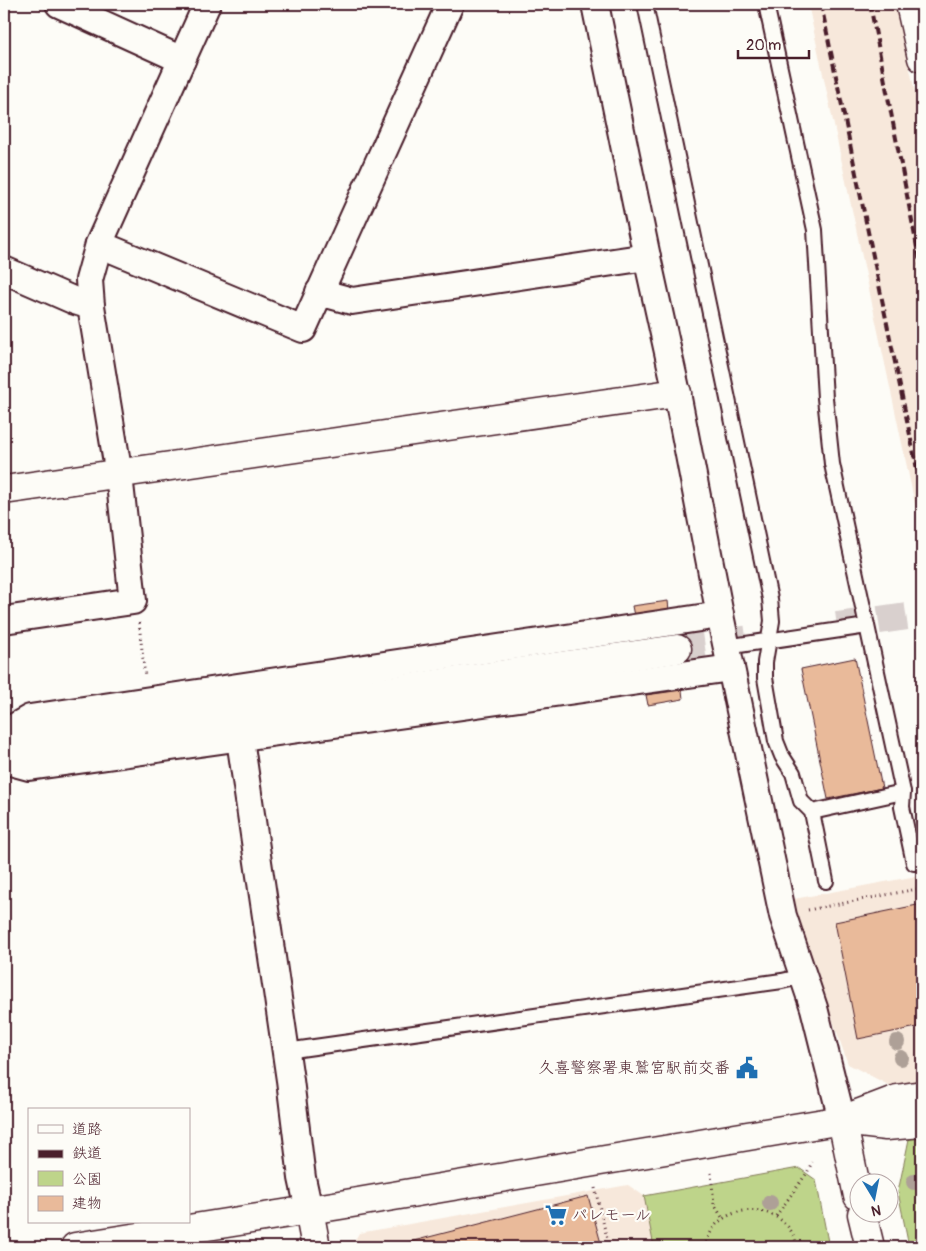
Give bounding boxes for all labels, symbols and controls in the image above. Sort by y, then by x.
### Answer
scale bar [738,28,810,60]
text: 20 m [746,36,781,55]
public building icon: 久喜警察署東鷲宮駅前交番 [734,1055,760,1081]
place label: 久喜警察署東鷲宮駅前交番 [538,1058,730,1078]
legend [28,1108,190,1224]
text: 道路 [72,1120,102,1139]
text: 鉄道 [72,1144,102,1163]
text: 公園 [72,1170,102,1189]
north arrow [848,1174,898,1224]
text: 建物 [72,1194,102,1213]
text: N [870,1201,882,1220]
supermarket icon: パレモール [543,1202,569,1228]
place label: パレモール [572,1205,651,1225]

